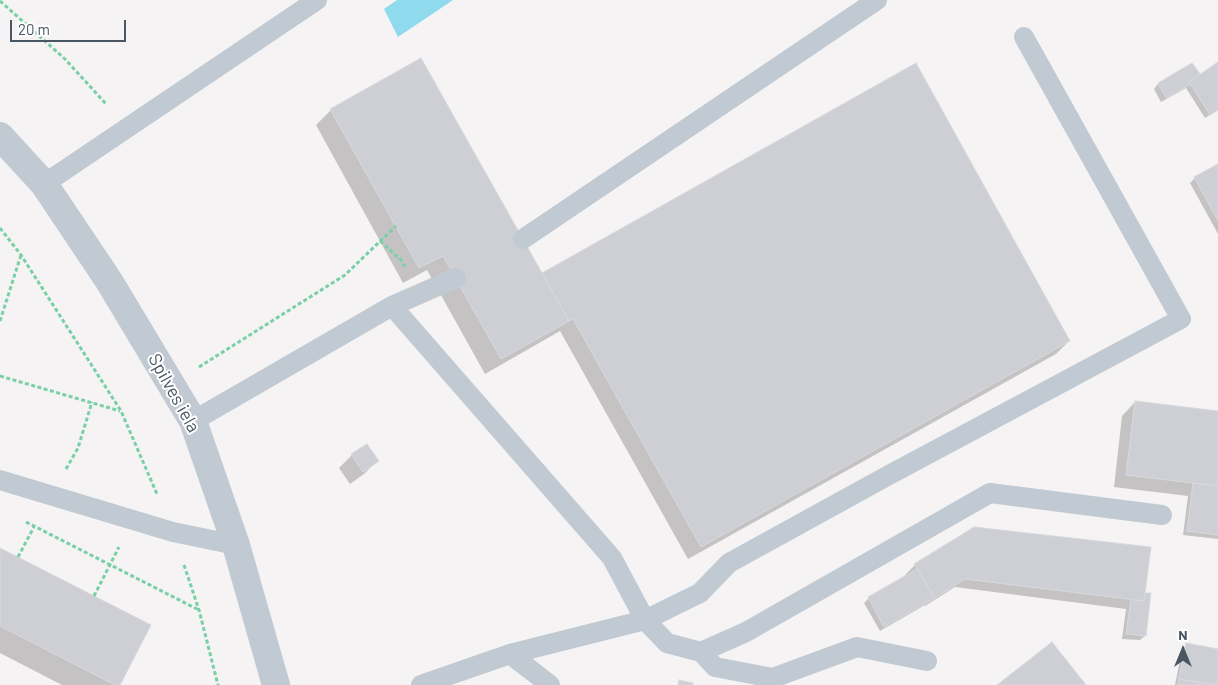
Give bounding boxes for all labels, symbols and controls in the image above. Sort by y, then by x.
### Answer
scale bar [12,10,129,42]
text: 20 m [18,20,50,38]
street label: Spilves iela [144,350,204,436]
north arrow [1158,625,1208,675]
text: N [1178,626,1188,643]

